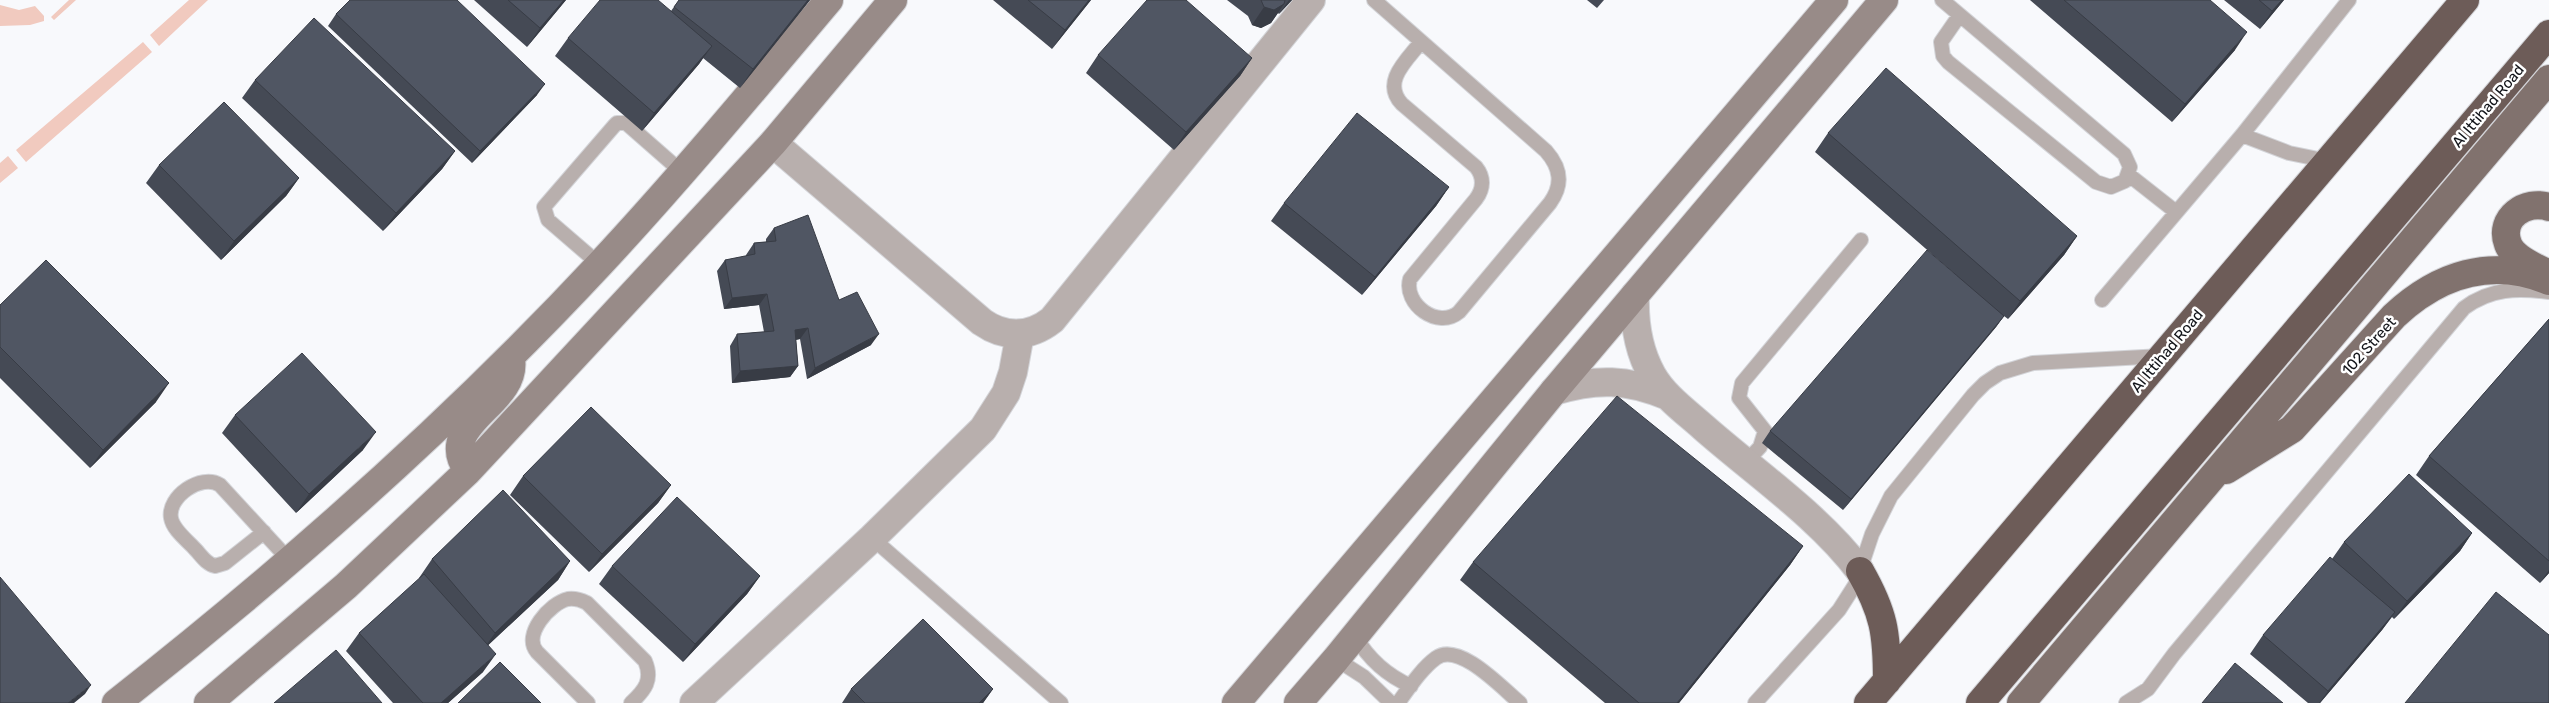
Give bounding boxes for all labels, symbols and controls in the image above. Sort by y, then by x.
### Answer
street label: Al Ittihad Road [2448,61,2528,151]
street label: Al Ittihad Road [2127,306,2207,396]
street label: 102 Street [2338,313,2400,379]

